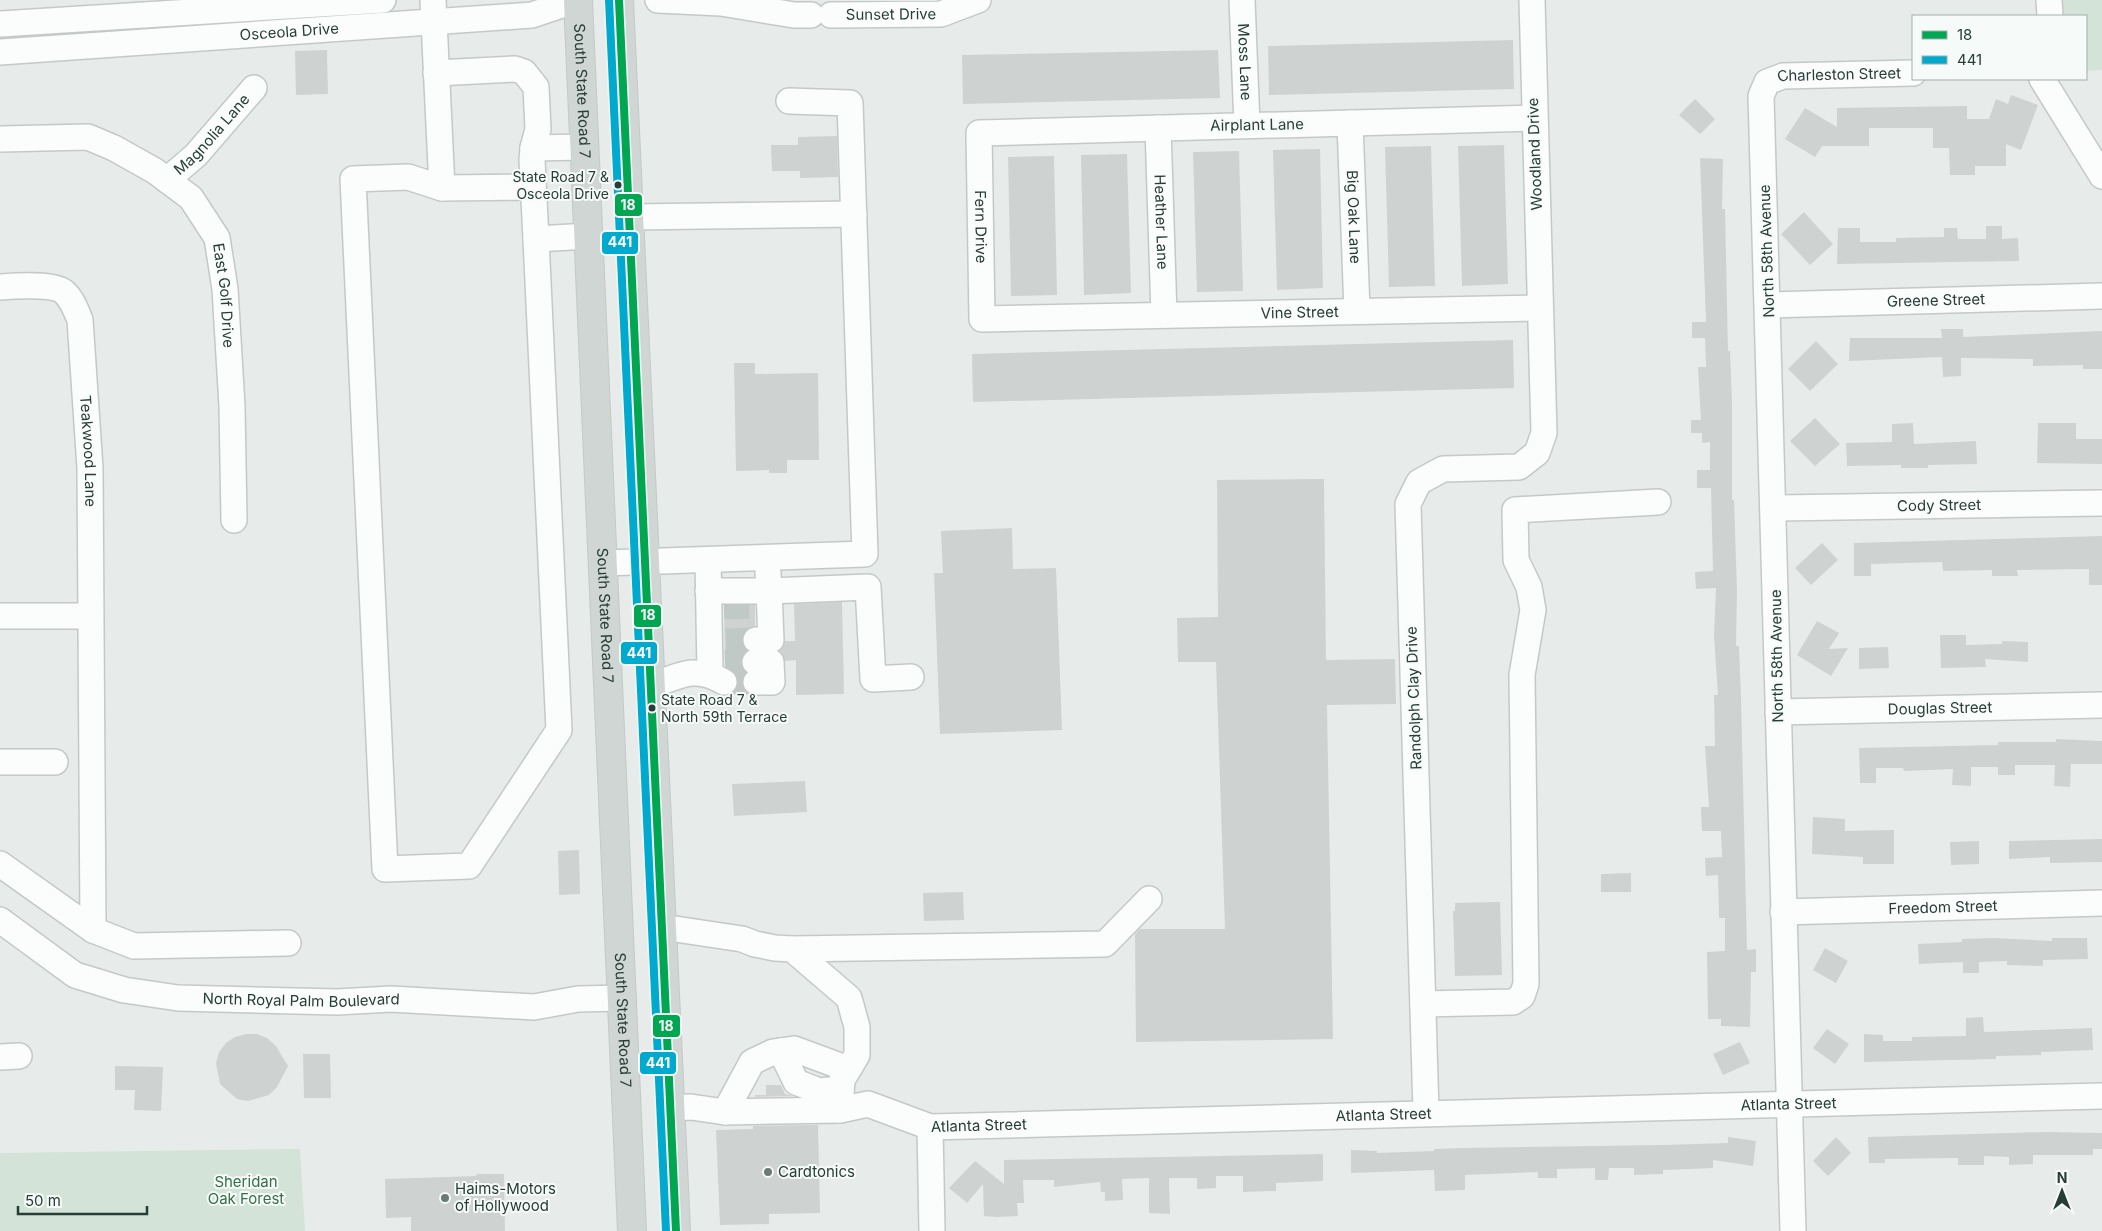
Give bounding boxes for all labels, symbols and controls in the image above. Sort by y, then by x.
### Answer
street label: Sunset Drive [846,4,936,24]
legend [1912,15,2087,80]
street label: Osceola Drive [239,18,339,44]
street label: South State Road 7 [570,23,595,159]
street label: Moss Lane [1234,23,1256,101]
text: 18 [1957,25,1972,44]
text: 441 [1957,50,1982,69]
street label: Charleston Street [1774,63,1901,86]
street label: Magnolia Lane [170,90,254,179]
street label: Woodland Drive [1523,97,1546,211]
street label: Airplant Lane [1210,114,1304,135]
place label: State Road 7 & Osceola Drive [512,168,609,202]
street label: Big Oak Lane [1343,170,1365,264]
street label: Heather Lane [1150,174,1173,270]
marker: State Road 7 & Osceola Drive [613,180,623,190]
street label: North 58th Avenue [1755,184,1778,318]
street label: Fern Drive [971,190,991,264]
line badge: 18 [614,193,643,217]
text: 18 [620,196,636,213]
line badge: 441 [601,231,639,255]
text: 441 [608,233,632,250]
street label: East Golf Drive [209,242,239,349]
street label: Greene Street [1887,289,1985,311]
street label: Vine Street [1260,302,1339,323]
street label: Teakwood Lane [76,394,100,507]
street label: Cody Street [1897,495,1981,515]
street label: South State Road 7 [593,547,618,683]
street label: North 58th Avenue [1766,589,1787,723]
line badge: 18 [633,604,662,628]
text: 18 [640,606,656,623]
street label: Randolph Clay Drive [1401,626,1426,770]
line badge: 441 [620,641,658,665]
text: 441 [627,644,651,661]
place label: State Road 7 & North 59th Terrace [661,691,787,725]
street label: Douglas Street [1888,697,1992,719]
marker: State Road 7 & North 59th Terrace [647,703,657,713]
street label: Freedom Street [1888,896,1998,918]
street label: South State Road 7 [611,952,636,1088]
street label: North Royal Palm Boulevard [202,989,400,1011]
line badge: 18 [652,1014,681,1038]
text: 18 [658,1017,674,1034]
line badge: 441 [639,1051,677,1075]
text: 441 [646,1054,670,1071]
street label: Atlanta Street [1740,1093,1837,1115]
street label: Atlanta Street [1335,1104,1432,1125]
street label: Atlanta Street [931,1114,1027,1136]
place label: Cardtonics [778,1162,855,1181]
marker: Cardtonics [762,1166,774,1178]
north arrow [2037,1166,2087,1216]
text: N [2057,1169,2067,1186]
park label: Sheridan Oak Forest [208,1172,284,1208]
place label: Haims-Motors of Hollywood [455,1179,556,1215]
scale bar [18,1184,146,1216]
text: 50 m [25,1191,61,1210]
marker: Haims-Motors of Hollywood [439,1192,451,1204]

